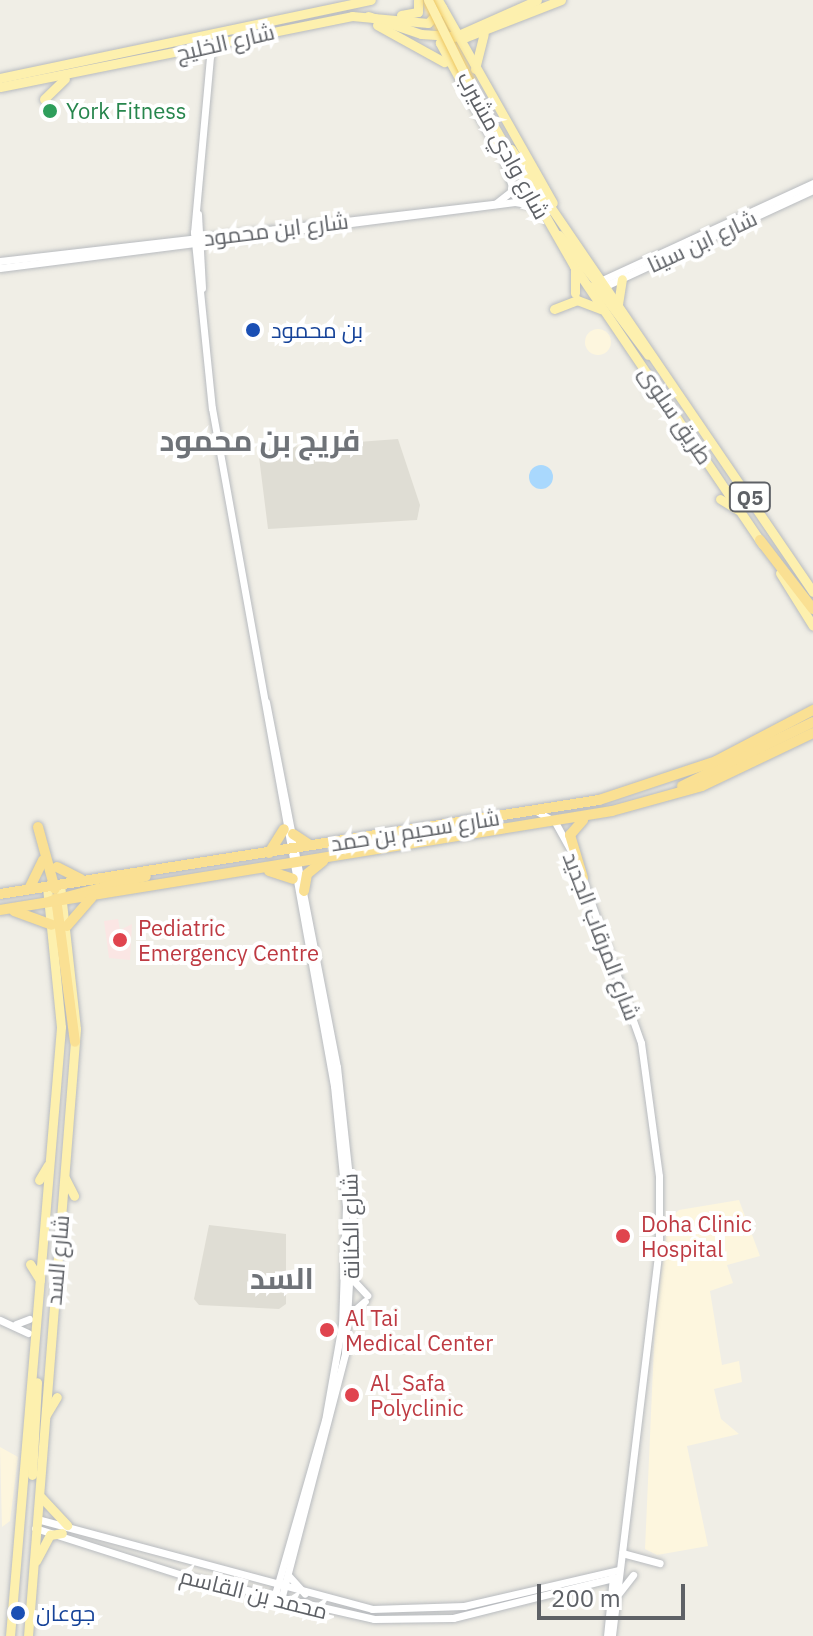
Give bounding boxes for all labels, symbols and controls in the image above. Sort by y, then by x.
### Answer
street label: شارع الخليج [173,18,277,66]
street label: شارع وادي مشيرب [453,67,555,223]
place label: York Fitness [66,98,187,124]
marker: York Fitness [41,102,59,120]
street label: شارع ابن سينا [643,204,761,278]
street label: شارع ابن محمود [202,207,350,251]
place label: بن محمود [271,317,363,343]
marker: بن محمود [242,319,264,341]
street label: طريق سلوى [634,361,718,469]
district label: فريج بن محمود [160,422,360,458]
road number: Q5 [728,481,772,513]
street label: شارع سحيم بن حمد [329,804,501,856]
street label: شارع المرقاب الجديد [558,848,646,1024]
place label: Pediatric Emergency Centre [138,914,319,966]
marker: Pediatric Emergency Centre [109,929,131,951]
street label: شارع الكنانة [336,1173,364,1279]
place label: Doha Clinic Hospital [641,1210,752,1262]
street label: شارع السد [40,1214,74,1306]
marker: Doha Clinic Hospital [612,1225,634,1247]
district label: السد [250,1260,314,1296]
place label: Al Tai Medical Center [345,1304,493,1356]
marker: Al Tai Medical Center [316,1319,338,1341]
place label: Al_Safa Polyclinic [370,1369,463,1420]
marker: Al_Safa Polyclinic [341,1384,363,1406]
street label: محمد بن القاسم [178,1562,330,1624]
scale bar [541,1568,689,1618]
text: 200 m [551,1582,621,1614]
place label: جوعان [36,1600,95,1626]
marker: جوعان [7,1602,29,1624]

